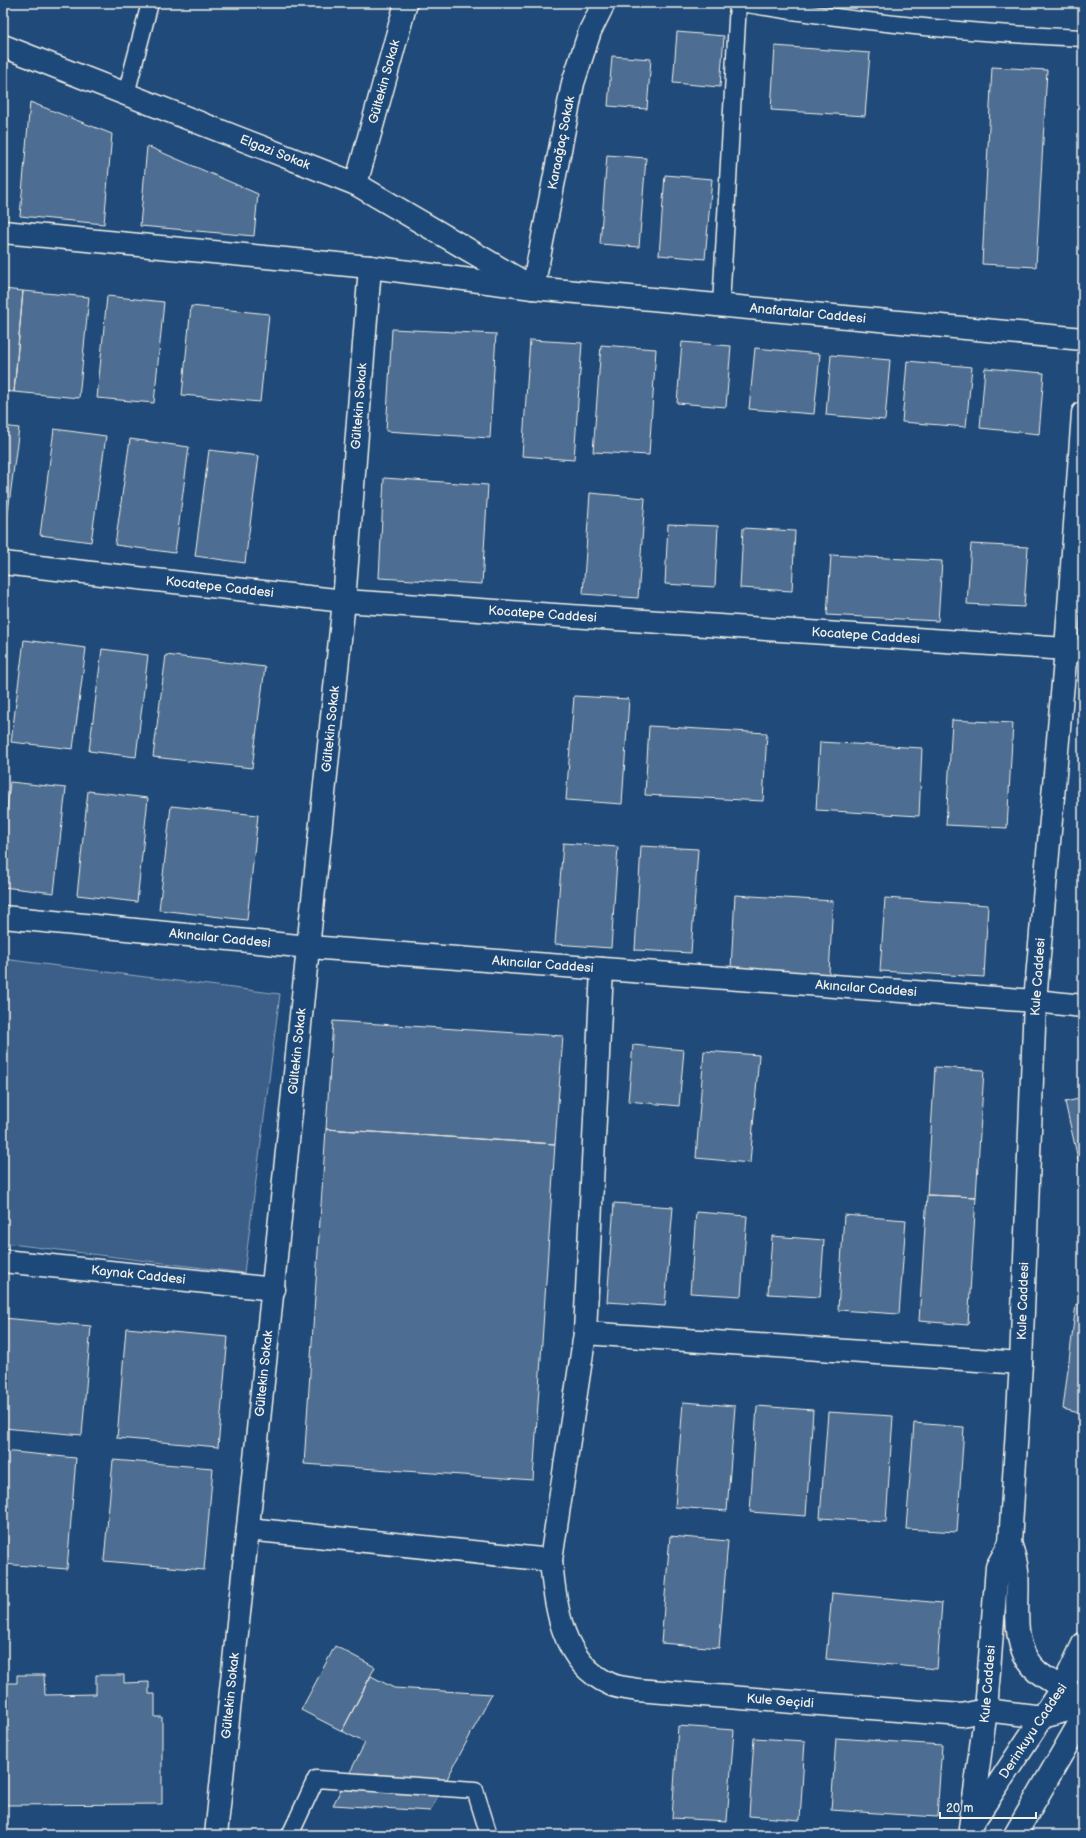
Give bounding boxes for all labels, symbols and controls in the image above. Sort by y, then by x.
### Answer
street label: Gültekin Sokak [365,37,404,126]
street label: Karaağaç Sokak [544,94,578,191]
street label: Elgazi Sokak [238,131,313,173]
street label: Anafartalar Caddesi [749,300,867,327]
street label: Gültekin Sokak [348,362,371,450]
street label: Kocatepe Caddesi [165,573,275,601]
street label: Kocatepe Caddesi [488,603,597,626]
street label: Kocatepe Caddesi [811,624,921,647]
street label: Gültekin Sokak [318,684,343,773]
street label: Akıncılar Caddesi [168,925,271,951]
street label: Kule Caddesi [1027,937,1049,1017]
street label: Akıncılar Caddesi [491,953,594,976]
street label: Akıncılar Caddesi [815,977,917,1000]
street label: Gültekin Sokak [285,1007,310,1095]
street label: Kaynak Caddesi [90,1262,186,1288]
street label: Kule Caddesi [1014,1262,1032,1340]
street label: Gültekin Sokak [251,1329,276,1417]
street label: Kule Caddesi [976,1645,999,1724]
street label: Gültekin Sokak [218,1651,243,1740]
street label: Derinkuyu Caddesi [996,1680,1070,1782]
street label: Kule Geçidi [746,1690,814,1712]
scale bar [940,1794,1036,1820]
text: 20 m [946,1801,973,1816]

